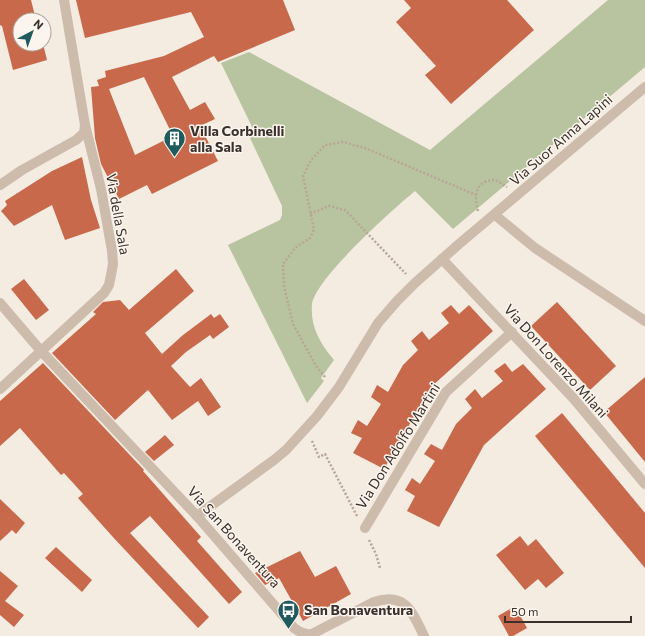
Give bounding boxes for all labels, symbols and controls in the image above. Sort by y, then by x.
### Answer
north arrow [12,12,52,52]
text: N [32,16,46,32]
street label: Via Suor Anna Lapini [506,90,615,189]
place label: Villa Corbinelli alla Sala [190,122,285,155]
building icon: Villa Corbinelli alla Sala [162,126,188,159]
street label: Via della Sala [103,172,134,256]
street label: Via Don Lorenzo Milani [501,300,612,421]
street label: Via Don Adolfo Martini [352,380,443,512]
street label: Via San Bonaventura [184,482,284,591]
bus stop icon: San Bonaventura [276,597,302,630]
scale bar [505,598,631,624]
place label: San Bonaventura [304,601,413,618]
text: 50 m [511,604,539,618]

